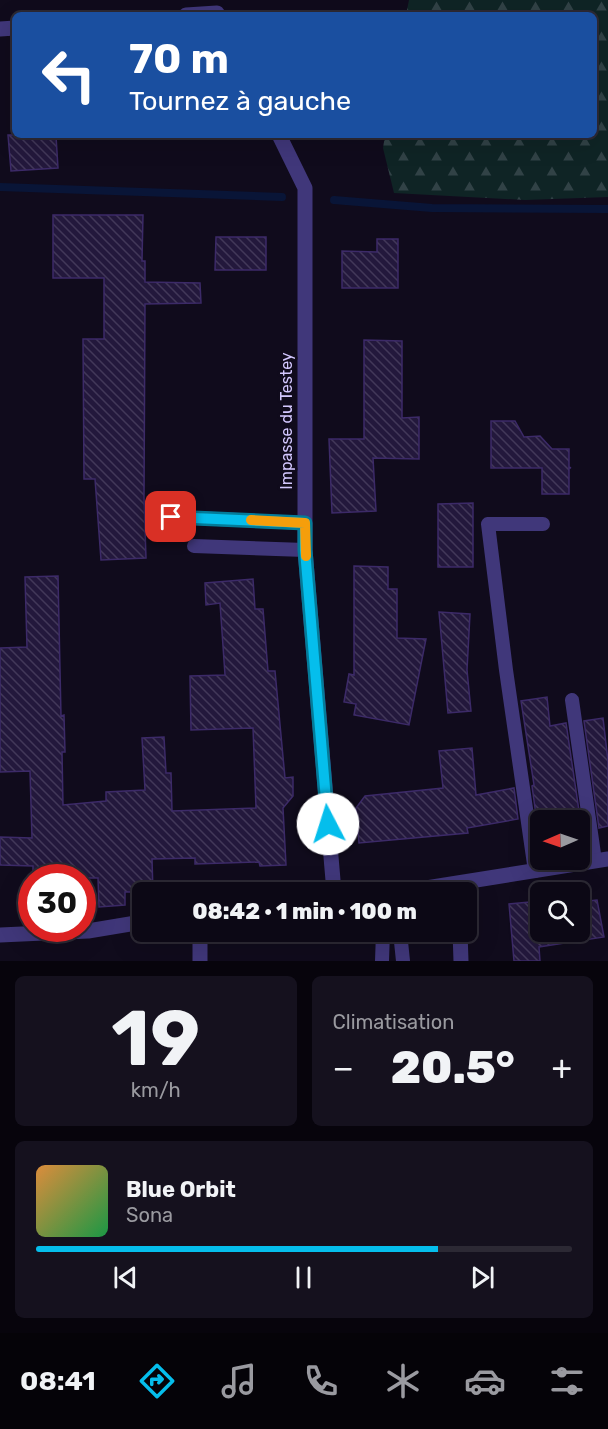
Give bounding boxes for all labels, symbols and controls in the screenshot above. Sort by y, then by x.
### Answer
text: 70 m [129,34,229,84]
icon: left [30,36,108,114]
text: Tournez à gauche [129,85,351,117]
street label: Impasse du Testey [277,352,296,490]
pin [145,491,196,542]
icon: arrive [154,500,187,533]
position arrow [296,792,360,856]
north arrow [530,810,590,870]
map controls [530,810,590,942]
speed limit sign: 30 [18,864,96,942]
button: search [530,882,590,942]
text: 08:42 · 1 min · 100 m [192,898,417,925]
text: 19 [111,992,200,1085]
text: Climatisation [333,1010,454,1034]
text: 20.5° [391,1041,515,1094]
text: − [333,1048,354,1087]
text: + [551,1048,572,1087]
text: km/h [131,1078,181,1102]
text: Blue Orbit [126,1176,236,1203]
text: Sona [126,1203,173,1227]
icon: previous [109,1261,142,1294]
icon: pause [287,1261,320,1294]
icon: next [466,1261,499,1294]
icon: directions [136,1360,178,1402]
icon: music [218,1360,260,1402]
icon: phone [300,1360,342,1402]
icon: climate [382,1360,424,1402]
icon: car [464,1360,506,1402]
icon: filters [546,1360,588,1402]
text: 08:41 [20,1365,96,1397]

